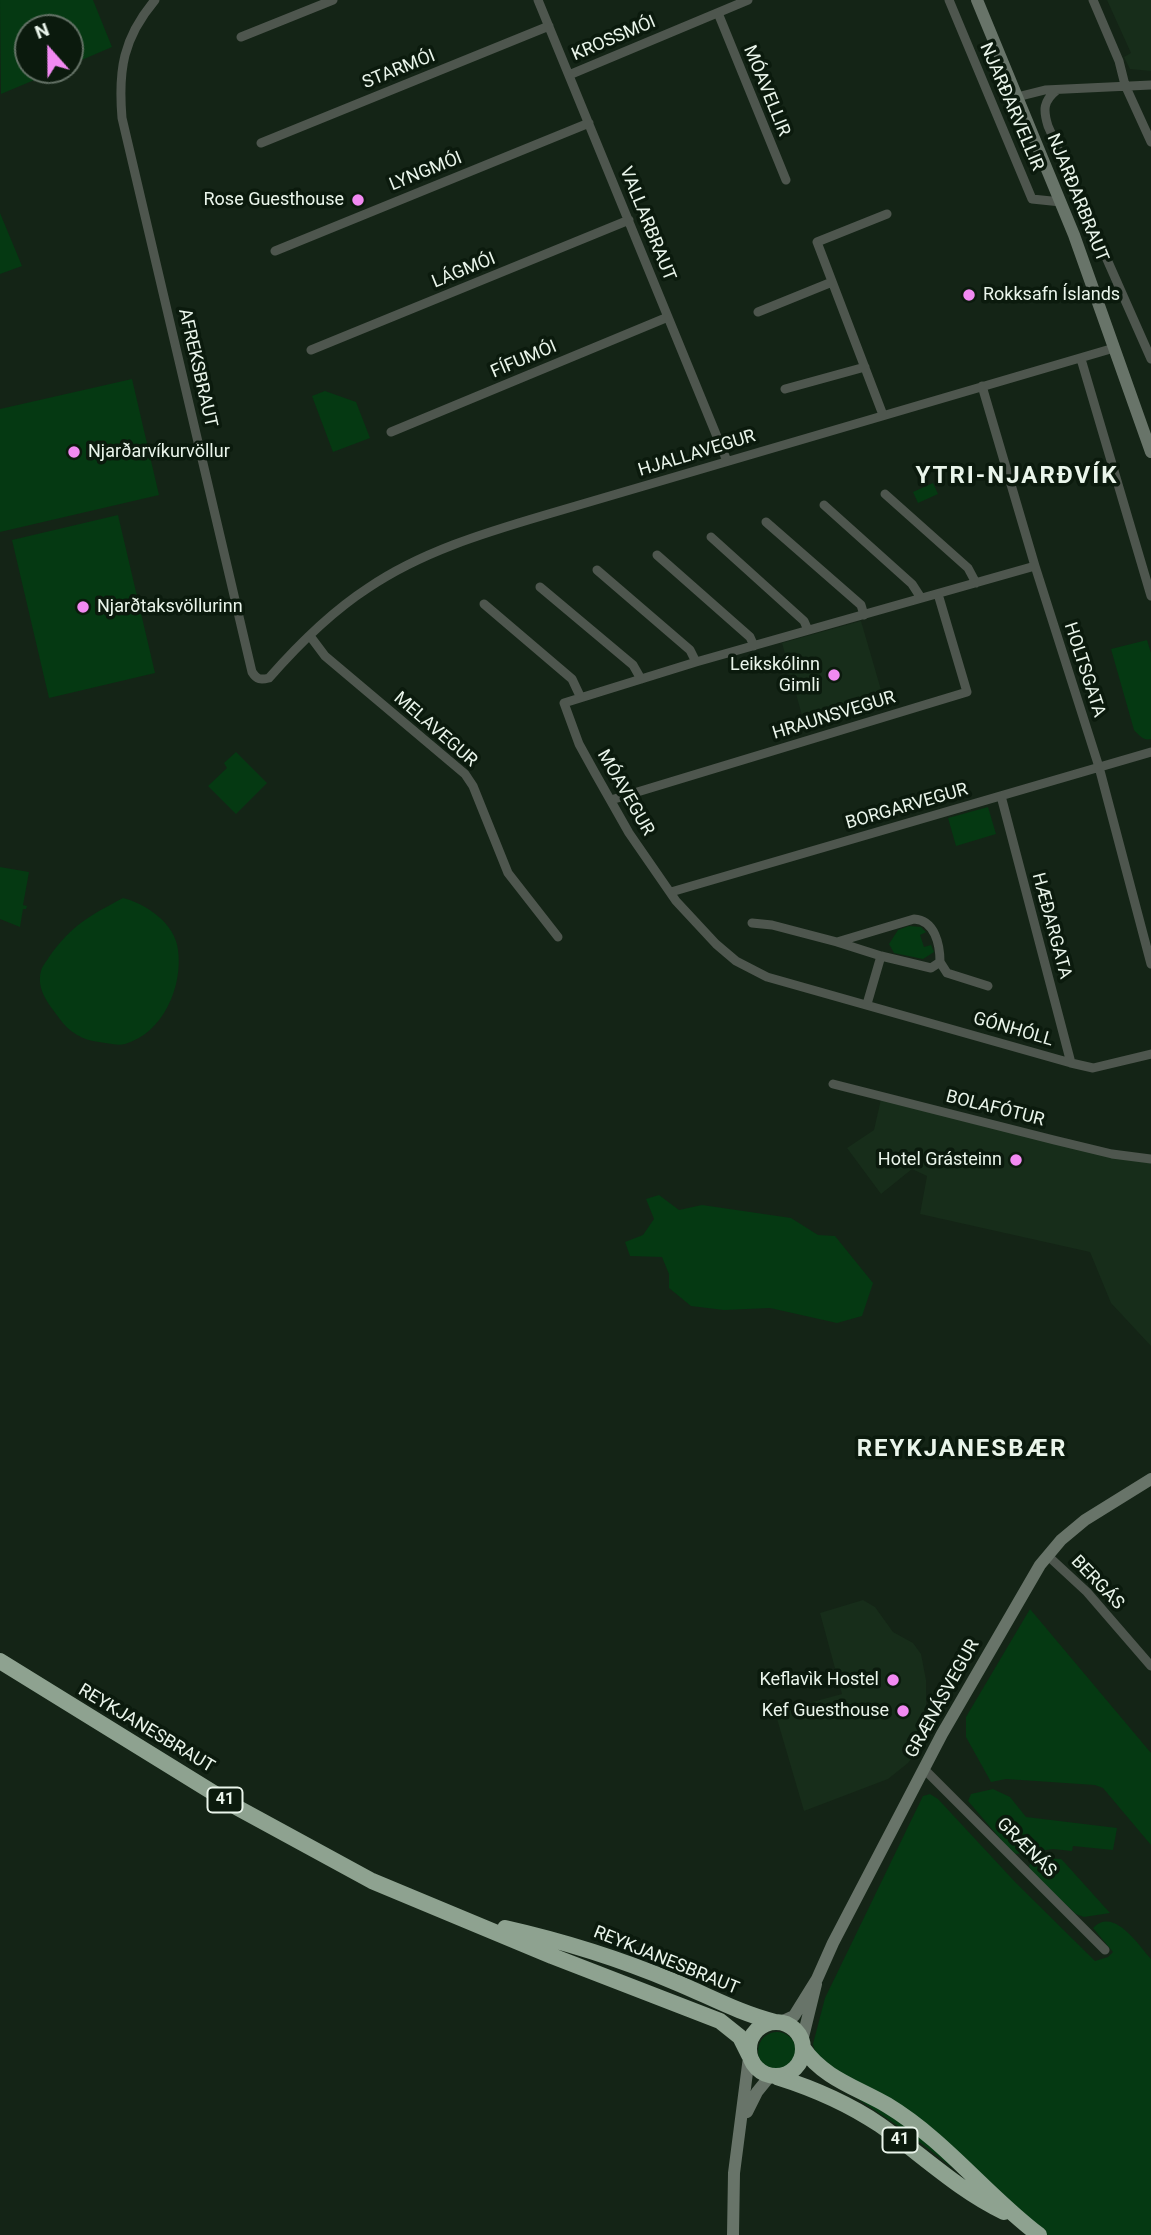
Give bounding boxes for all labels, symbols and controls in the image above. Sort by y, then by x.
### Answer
street label: KROSSMÓI [569,12,659,66]
north arrow [14,14,84,84]
text: N [32,18,52,44]
street label: NJARÐARVELLIR [974,40,1048,174]
street label: MÓAVELLIR [738,42,794,140]
street label: STARMÓI [359,46,439,94]
street label: NJARÐARBRAUT [1041,131,1113,265]
street label: LYNGMÓI [386,148,466,196]
street label: VALLARBRAUT [614,164,680,284]
place label: Rose Guesthouse [203,189,344,211]
marker: Rose Guesthouse [350,192,366,208]
street label: LÁGMÓI [429,248,499,294]
place label: Rokksafn Íslands [983,284,1120,306]
marker: Rokksafn Íslands [961,287,977,303]
street label: AFREKSBRAUT [173,306,221,430]
street label: FÍFUMÓI [488,336,560,384]
street label: HJALLAVEGUR [636,426,758,482]
place label: Njarðarvíkurvöllur [88,441,230,463]
marker: Njarðarvíkurvöllur [66,444,82,460]
district label: YTRI-NJARÐVÍK [917,463,1117,491]
place label: Njarðtaksvöllurinn [97,596,243,618]
marker: Njarðtaksvöllurinn [75,599,91,615]
street label: HOLTSGATA [1059,620,1109,720]
place label: Leikskólinn Gimli [730,654,820,696]
marker: Leikskólinn Gimli [826,667,842,683]
street label: HRAUNSVEGUR [770,687,898,745]
street label: MELAVEGUR [389,688,481,772]
street label: MÓAVEGUR [592,746,658,840]
street label: BORGARVEGUR [843,779,971,835]
street label: HÆÐARGATA [1026,871,1076,981]
street label: GÓNHÓLL [971,1008,1055,1052]
street label: BOLAFÓTUR [943,1086,1047,1132]
place label: Hotel Grásteinn [878,1149,1002,1171]
marker: Hotel Grásteinn [1008,1152,1024,1168]
district label: REYKJANESBÆR [858,1436,1066,1464]
street label: BERGÁS [1066,1551,1128,1615]
street label: GRÆNÁSVEGUR [901,1636,985,1762]
place label: Keflavìk Hostel [760,1669,879,1691]
marker: Keflavìk Hostel [885,1672,901,1688]
street label: REYKJANESBRAUT [74,1680,218,1778]
place label: Kef Guesthouse [762,1700,889,1722]
marker: Kef Guesthouse [895,1703,911,1719]
road number: 41 [208,1788,243,1812]
street label: GRÆNÁS [992,1814,1060,1882]
street label: REYKJANESBRAUT [590,1922,742,2000]
road number: 41 [883,2128,918,2152]

